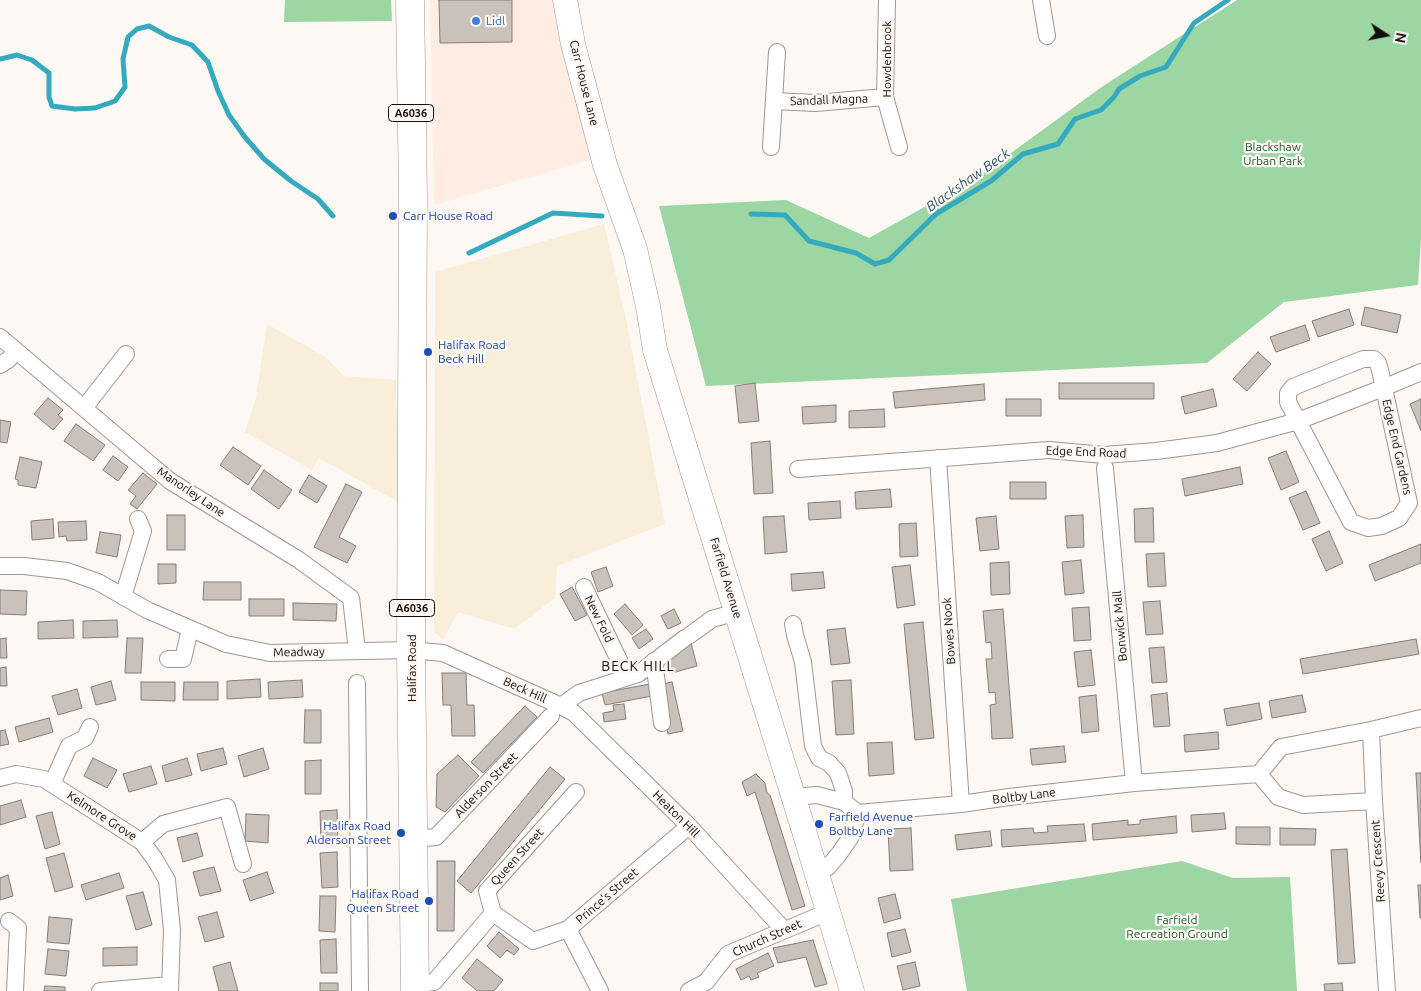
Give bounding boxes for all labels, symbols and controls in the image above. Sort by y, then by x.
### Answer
north arrow [1361,10,1411,60]
place label: Lidl [486,14,505,28]
marker: Lidl [470,15,482,27]
street label: Howdenbrook [880,21,894,97]
text: N [1392,31,1410,45]
street label: Carr House Lane [566,39,602,127]
street label: Sandall Magna [790,91,868,109]
road number: A6036 [388,105,434,122]
park label: Blackshaw Urban Park [1243,140,1303,168]
water label: Blackshaw Beck [923,145,1013,215]
place label: Carr House Road [403,209,493,223]
marker: Carr House Road [387,210,399,222]
place label: Halifax Road Beck Hill [438,338,506,366]
marker: Halifax Road Beck Hill [422,346,434,358]
street label: Edge End Gardens [1379,398,1415,496]
street label: Edge End Road [1045,443,1127,461]
street label: Manorley Lane [154,464,228,520]
street label: Farfield Avenue [707,536,745,620]
street label: Bonwick Mall [1110,590,1130,662]
street label: New Fold [581,593,617,645]
street label: Bowes Nook [939,597,959,665]
road number: A6036 [390,600,434,616]
street label: Halifax Road [405,634,419,702]
street label: Meadway [273,644,325,660]
district label: BECK HILL [600,658,676,674]
street label: Beck Hill [501,674,549,706]
street label: Alderson Street [451,750,521,820]
street label: Boltby Lane [991,785,1057,807]
street label: Kelmore Grove [64,788,140,844]
street label: Heaton Hill [650,788,702,840]
place label: Farfield Avenue Boltby Lane [829,810,913,838]
marker: Farfield Avenue Boltby Lane [813,818,825,830]
place label: Halifax Road Alderson Street [307,819,391,847]
street label: Reevy Crescent [1368,819,1388,903]
street label: Queen Street [487,825,547,889]
marker: Halifax Road Alderson Street [395,827,407,839]
street label: Prince's Street [573,865,641,927]
place label: Halifax Road Queen Street [346,887,419,915]
marker: Halifax Road Queen Street [423,895,435,907]
park label: Farfield Recreation Ground [1126,913,1228,941]
street label: Church Street [730,916,804,960]

